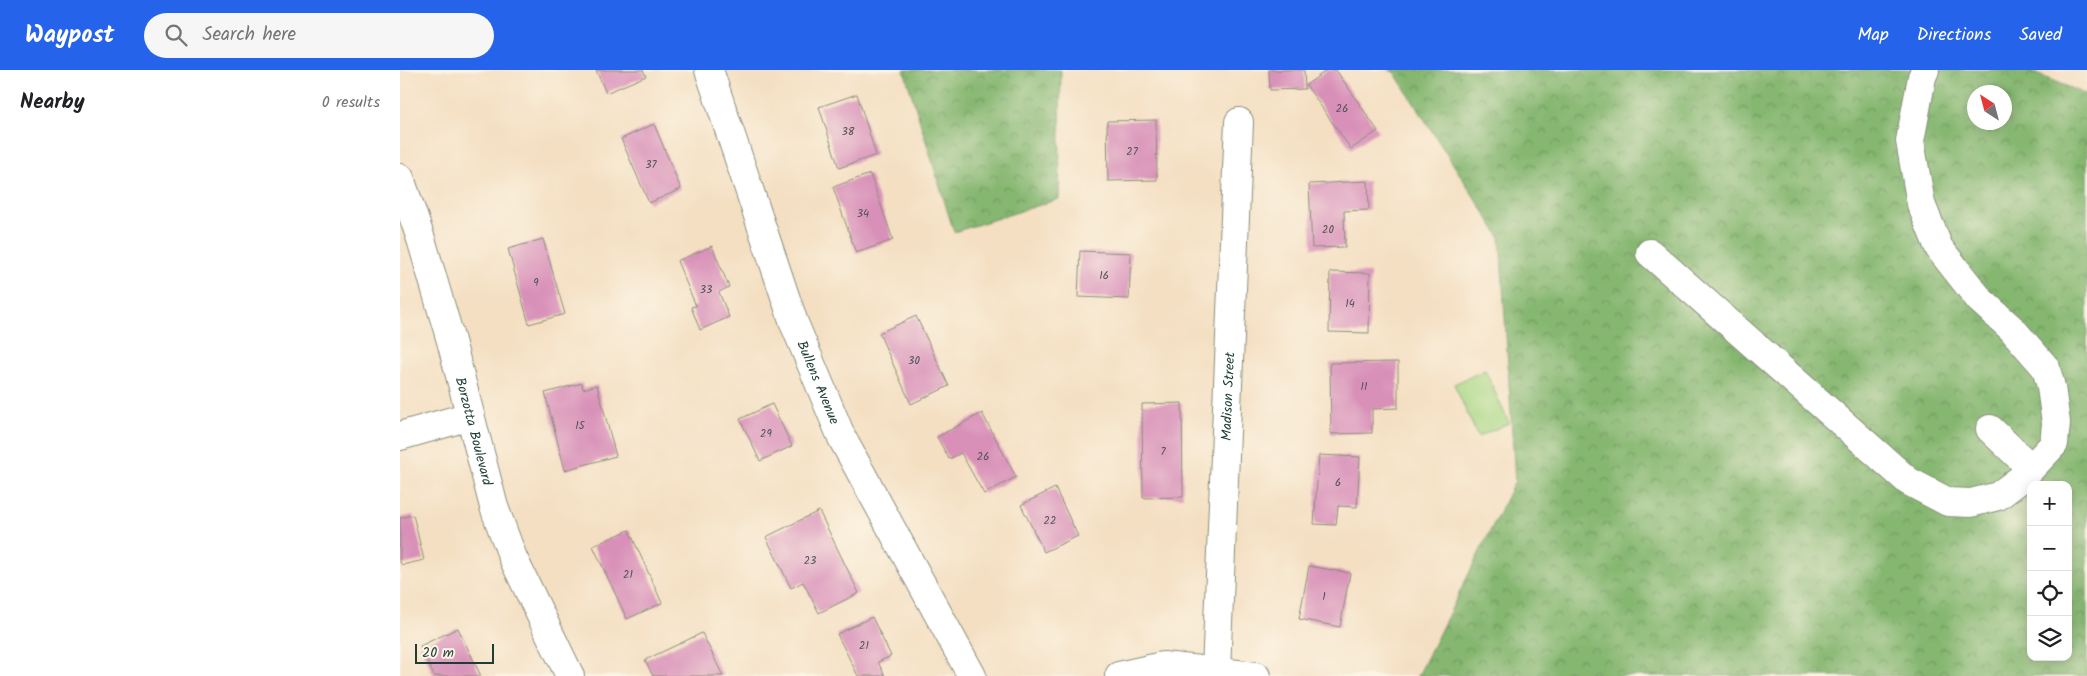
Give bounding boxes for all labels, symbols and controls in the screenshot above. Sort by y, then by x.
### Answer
search box [144,13,494,58]
text: Waypost [25,16,114,55]
text: Search here [202,20,296,50]
icon: search [162,21,190,49]
text: Map [1857,21,1889,50]
text: Directions [1917,21,1991,50]
text: Saved [2019,21,2062,50]
north arrow [1967,85,2012,130]
text: Nearby [20,86,85,119]
text: 0 results [322,90,380,115]
house number: 26 [1336,100,1348,118]
house number: 38 [842,123,855,141]
house number: 27 [1126,143,1139,161]
house number: 37 [645,156,658,174]
house number: 34 [857,205,869,223]
house number: 20 [1322,221,1334,239]
house number: 16 [1099,267,1109,285]
house number: 9 [533,274,539,292]
house number: 33 [700,281,712,299]
house number: 14 [1345,295,1355,313]
street label: Bullens Avenue [790,337,845,429]
street label: Madison Street [1216,351,1241,441]
house number: 30 [908,352,920,370]
street label: Borzotta Boulevard [449,375,498,489]
house number: 11 [1361,378,1367,396]
house number: 15 [575,417,586,435]
house number: 29 [760,425,773,443]
house number: 7 [1160,443,1166,461]
house number: 26 [977,448,989,466]
house number: 6 [1335,474,1341,492]
map controls [2027,481,2072,661]
button: + [2027,481,2072,526]
house number: 22 [1044,512,1056,530]
button: − [2027,526,2072,571]
house number: 23 [804,552,816,570]
house number: 21 [623,566,633,584]
button: locate [2027,571,2072,616]
house number: 1 [1322,588,1326,606]
button: layers [2027,616,2072,661]
house number: 21 [859,637,869,655]
scale bar [415,641,494,664]
text: 20 m [422,642,454,664]

